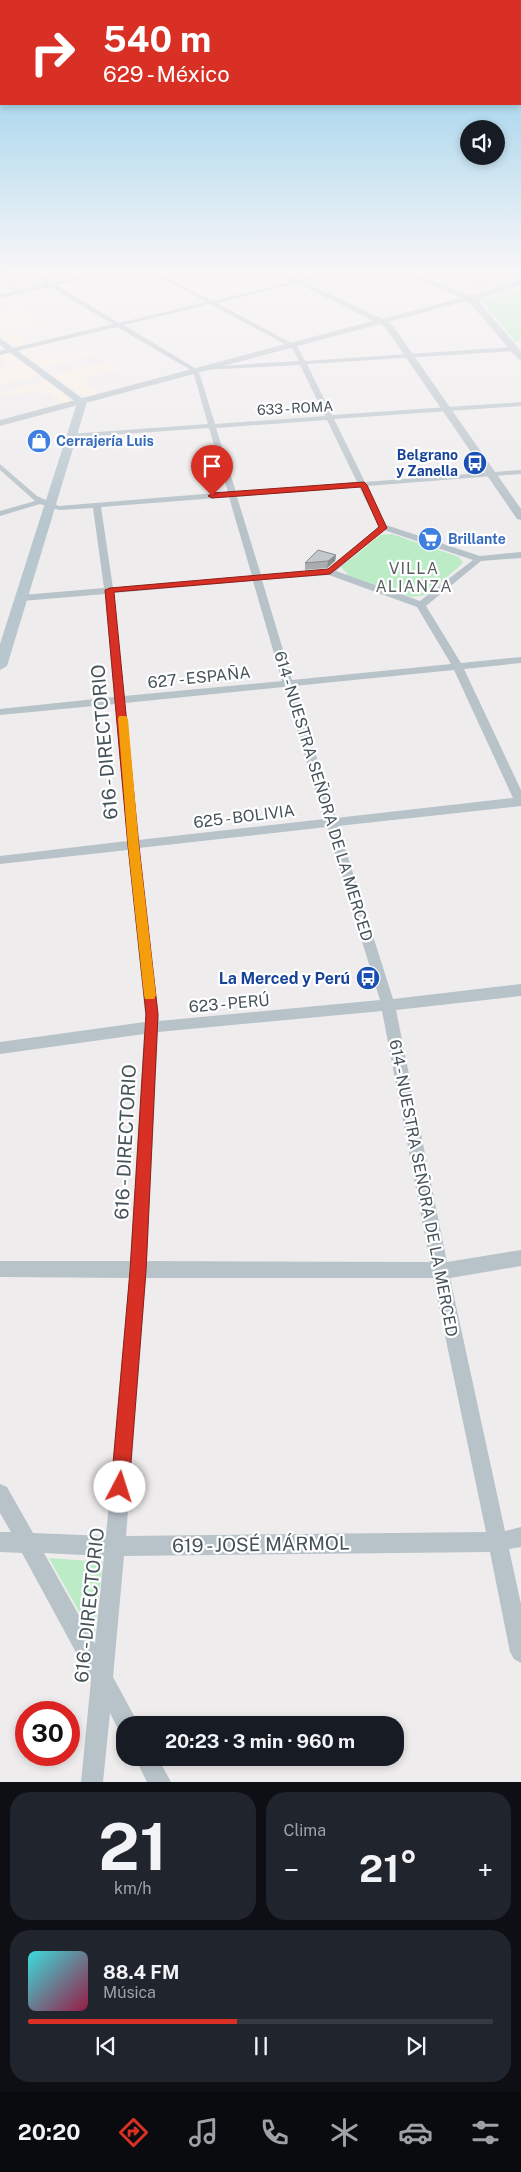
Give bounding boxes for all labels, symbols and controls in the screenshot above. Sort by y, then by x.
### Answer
text: 540 m [103,19,211,60]
icon: right [20,20,85,85]
text: 629 - México [103,61,230,87]
map controls [460,120,505,165]
button: sound [460,120,505,165]
street label: 633 - ROMA [256,398,334,418]
shop icon: Cerrajería Luis [26,428,52,454]
place label: Cerrajería Luis [56,433,154,449]
pin [191,445,233,496]
place label: Belgrano y Zanella [396,447,458,479]
bus stop icon: Belgrano y Zanella [462,450,488,476]
icon: arrive [198,452,226,480]
supermarket icon: Brillante [417,526,443,552]
place label: Brillante [448,531,506,547]
district label: VILLA ALIANZA [375,559,453,596]
street label: 614 - NUESTRA SEÑORA DE LA MERCED [270,648,378,944]
street label: 627 - ESPAÑA [147,662,251,692]
street label: 616 - DIRECTORIO [86,663,122,821]
street label: 625 - BOLIVIA [192,801,296,832]
bus stop icon: La Merced y Perú [355,965,381,991]
place label: La Merced y Perú [219,969,350,988]
street label: 623 - PERÚ [188,990,270,1016]
street label: 614 - NUESTRA SEÑORA DE LA MERCED [385,1038,463,1338]
street label: 616 - DIRECTORIO [110,1064,140,1220]
position arrow [93,1460,145,1512]
street label: 616 - DIRECTORIO [70,1526,108,1684]
street label: 619 - JOSÉ MÁRMOL [172,1531,350,1557]
speed limit sign: 30 [15,1701,80,1766]
text: 20:23 · 3 min · 960 m [165,1730,355,1752]
text: 21 [98,1808,167,1885]
text: Clima [284,1821,326,1840]
text: 21° [359,1846,417,1891]
text: − [284,1853,299,1886]
text: + [477,1853,493,1886]
text: km/h [114,1879,152,1898]
text: 88.4 FM [103,1961,179,1983]
text: Música [103,1983,156,2002]
icon: previous [92,2032,120,2060]
icon: pause [247,2032,275,2060]
icon: next [402,2032,430,2060]
icon: directions [116,2115,151,2150]
icon: music [186,2115,221,2150]
icon: phone [257,2115,292,2150]
icon: climate [327,2115,362,2150]
icon: car [398,2115,433,2150]
icon: filters [468,2115,503,2150]
text: 20:20 [18,2119,80,2145]

